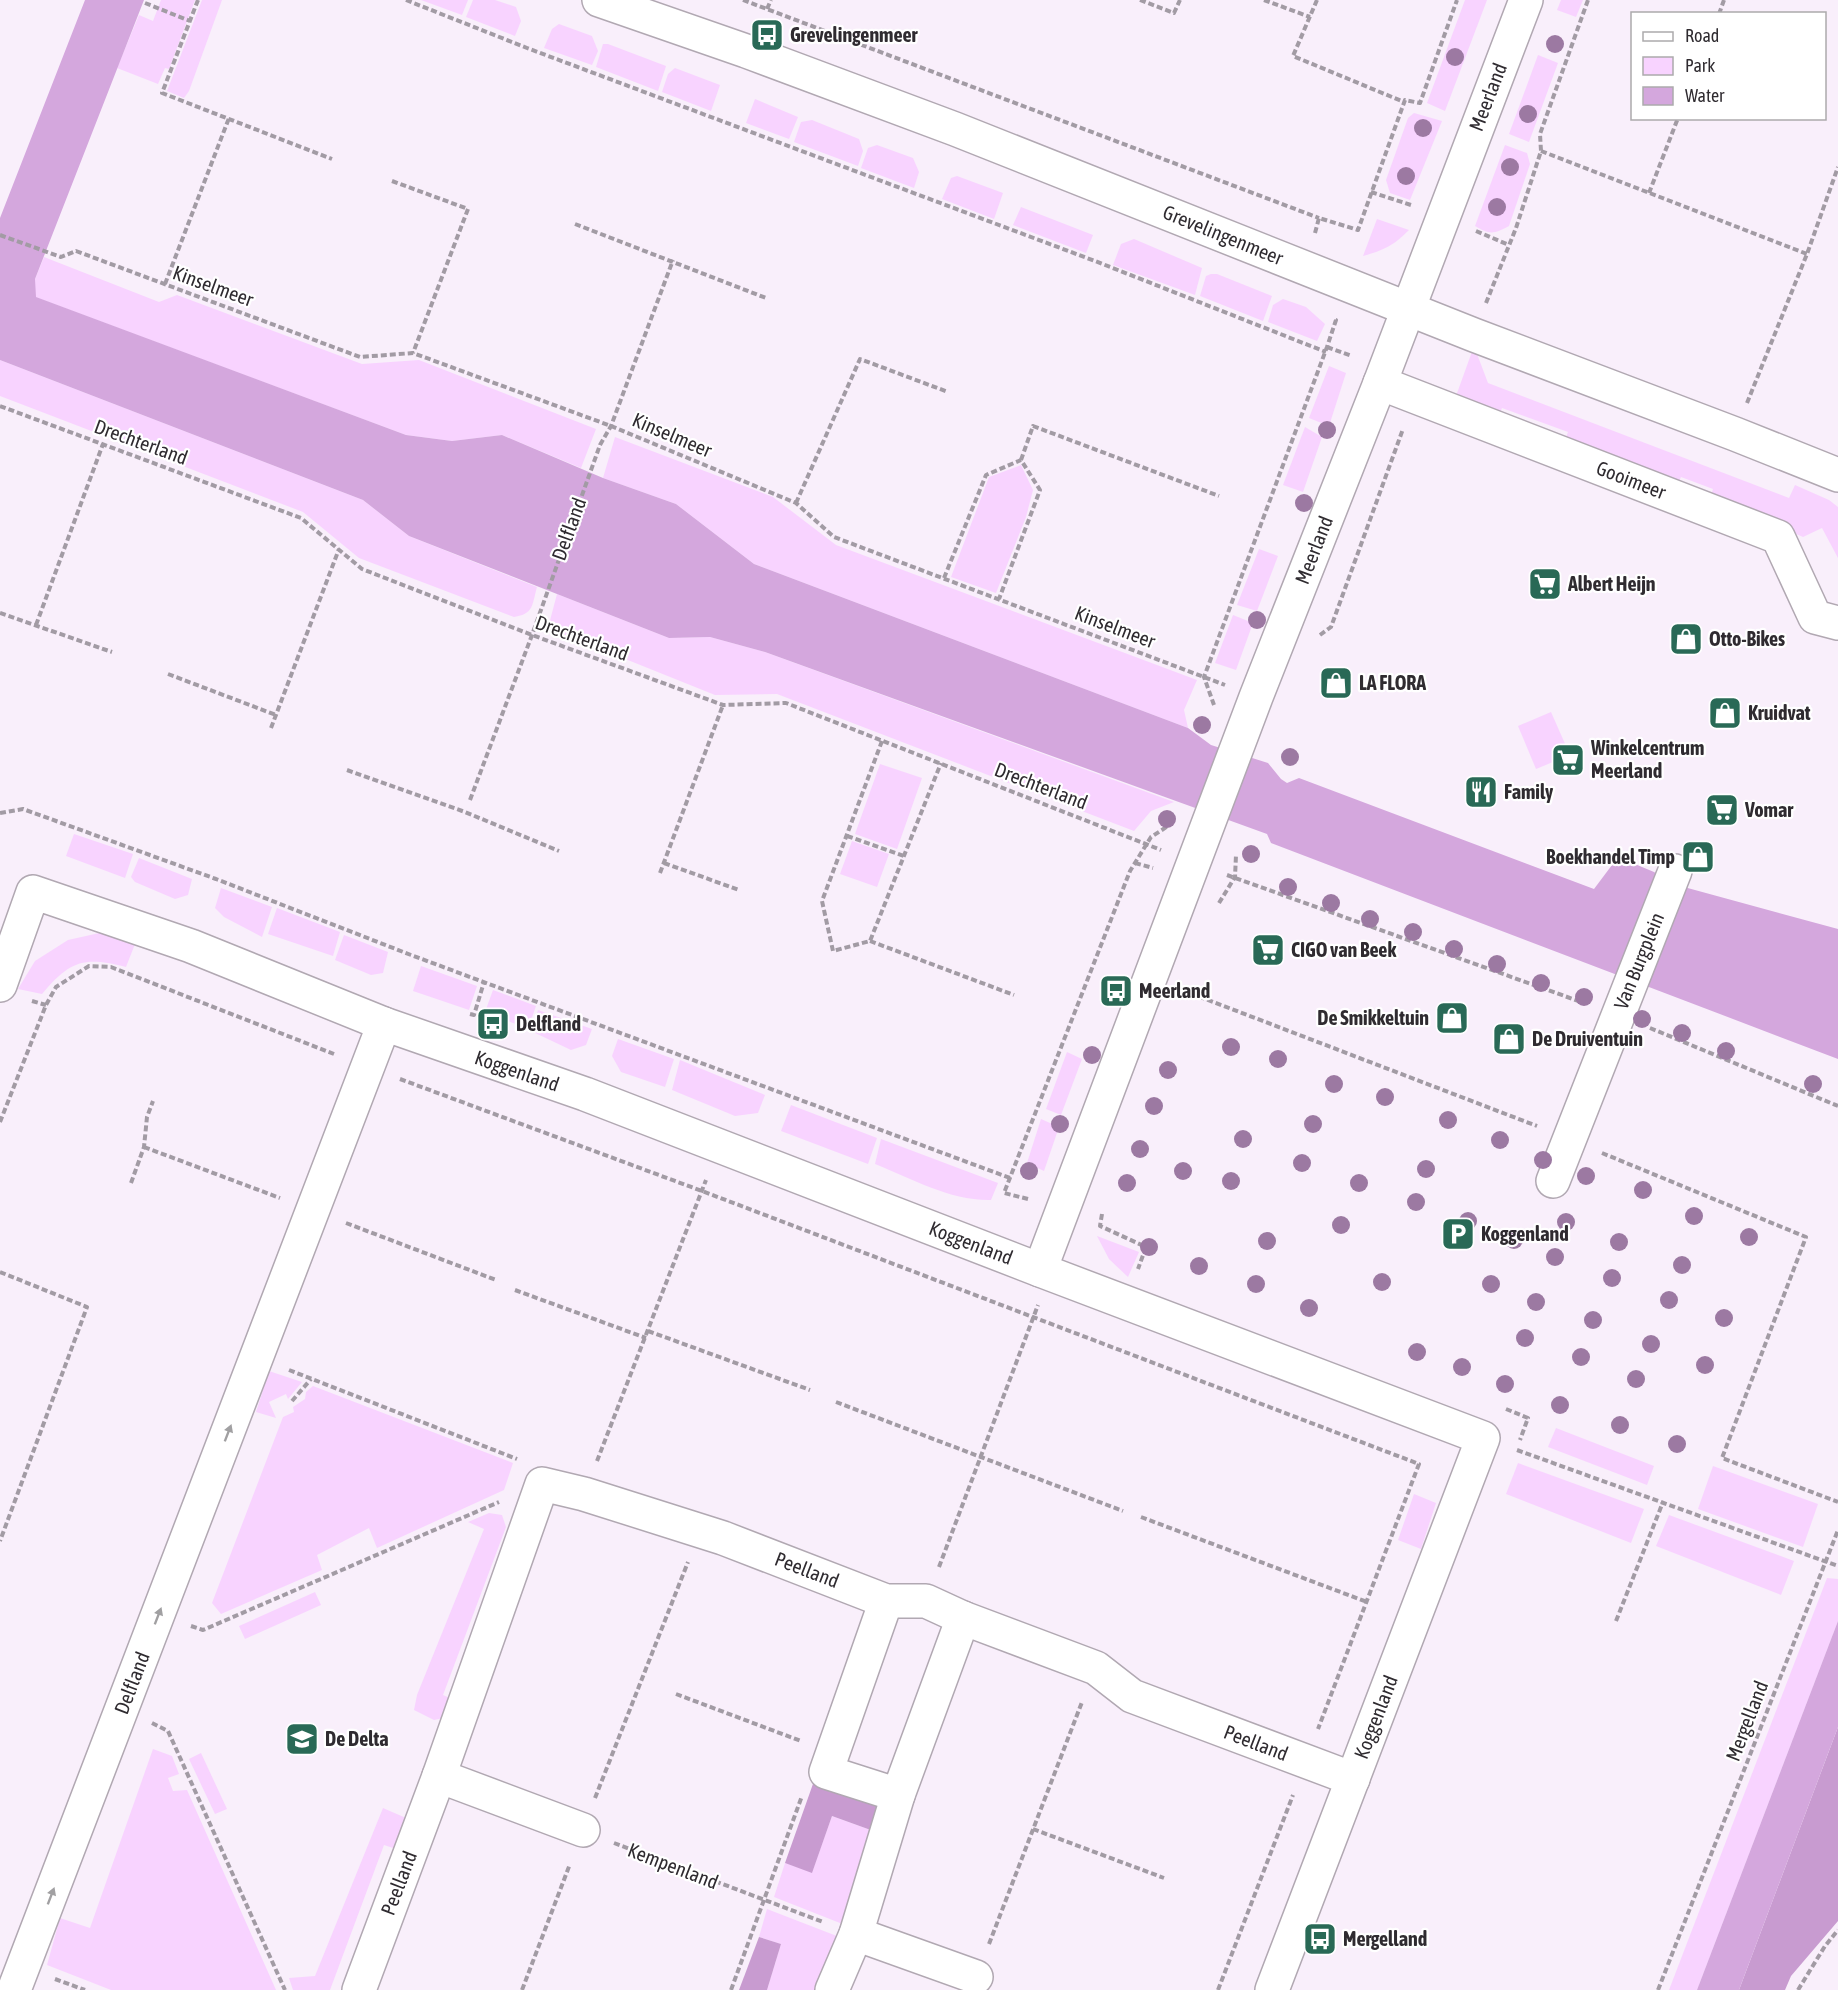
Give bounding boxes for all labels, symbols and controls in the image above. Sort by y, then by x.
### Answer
legend [1631,12,1826,120]
bus stop icon: Grevelingenmeer [749,17,785,53]
place label: Grevelingenmeer [790,23,919,46]
text: Road [1685,25,1719,46]
text: Park [1685,55,1715,76]
street label: Meerland [1464,59,1511,134]
text: Water [1685,85,1725,106]
street label: Grevelingenmeer [1160,200,1288,269]
street label: Kinselmeer [170,260,258,311]
street label: Kinselmeer [629,408,716,462]
street label: Drechterland [91,414,191,469]
street label: Gooimeer [1593,456,1670,504]
street label: Delfland [547,494,590,563]
street label: Meerland [1290,512,1337,587]
supermarket icon: Albert Heijn [1527,566,1563,602]
place label: Albert Heijn [1567,572,1655,595]
street label: Kinselmeer [1072,601,1159,653]
street label: Drechterland [532,610,632,665]
shop icon: Otto-Bikes [1668,621,1704,657]
place label: Otto-Bikes [1709,627,1785,650]
shop icon: LA FLORA [1318,665,1354,701]
place label: LA FLORA [1359,671,1426,694]
shop icon: Kruidvat [1707,695,1743,731]
place label: Kruidvat [1748,701,1811,724]
place label: Winkelcentrum Meerland [1590,736,1704,782]
supermarket icon: Winkelcentrum Meerland [1550,742,1586,778]
street label: Drechterland [992,757,1091,814]
restaurant icon: Family [1463,774,1499,810]
place label: Family [1504,780,1554,803]
supermarket icon: Vomar [1704,792,1740,828]
place label: Vomar [1744,798,1794,821]
shop icon: Boekhandel Timp [1680,839,1716,875]
place label: Boekhandel Timp [1546,845,1675,868]
street label: Van Burgplein [1609,909,1668,1012]
supermarket icon: CIGO van Beek [1250,932,1286,968]
place label: CIGO van Beek [1291,938,1396,961]
bus stop icon: Meerland [1098,973,1134,1009]
place label: Meerland [1139,979,1210,1002]
shop icon: De Smikkeltuin [1434,1000,1470,1036]
bus stop icon: Delfland [475,1006,511,1042]
place label: De Smikkeltuin [1317,1006,1429,1029]
place label: Delfland [516,1012,581,1035]
shop icon: De Druiventuin [1491,1021,1527,1057]
place label: De Druiventuin [1532,1027,1643,1050]
street label: Koggenland [472,1045,562,1096]
street label: Koggenland [926,1216,1016,1269]
parking icon: Koggenland [1440,1216,1476,1252]
place label: Koggenland [1481,1222,1569,1245]
one-way arrow [223,1424,233,1442]
street label: Peelland [772,1547,842,1592]
one-way arrow [153,1606,163,1624]
street label: Delfland [109,1648,154,1717]
street label: Koggenland [1349,1672,1402,1762]
street label: Mergelland [1721,1677,1772,1764]
street label: Peelland [1221,1720,1291,1765]
school or university icon: De Delta [284,1721,320,1757]
place label: De Delta [325,1727,389,1750]
street label: Kempenland [625,1838,722,1893]
street label: Peelland [376,1848,421,1918]
one-way arrow [46,1887,56,1905]
bus stop icon: Mergelland [1302,1921,1338,1957]
place label: Mergelland [1343,1927,1427,1950]

